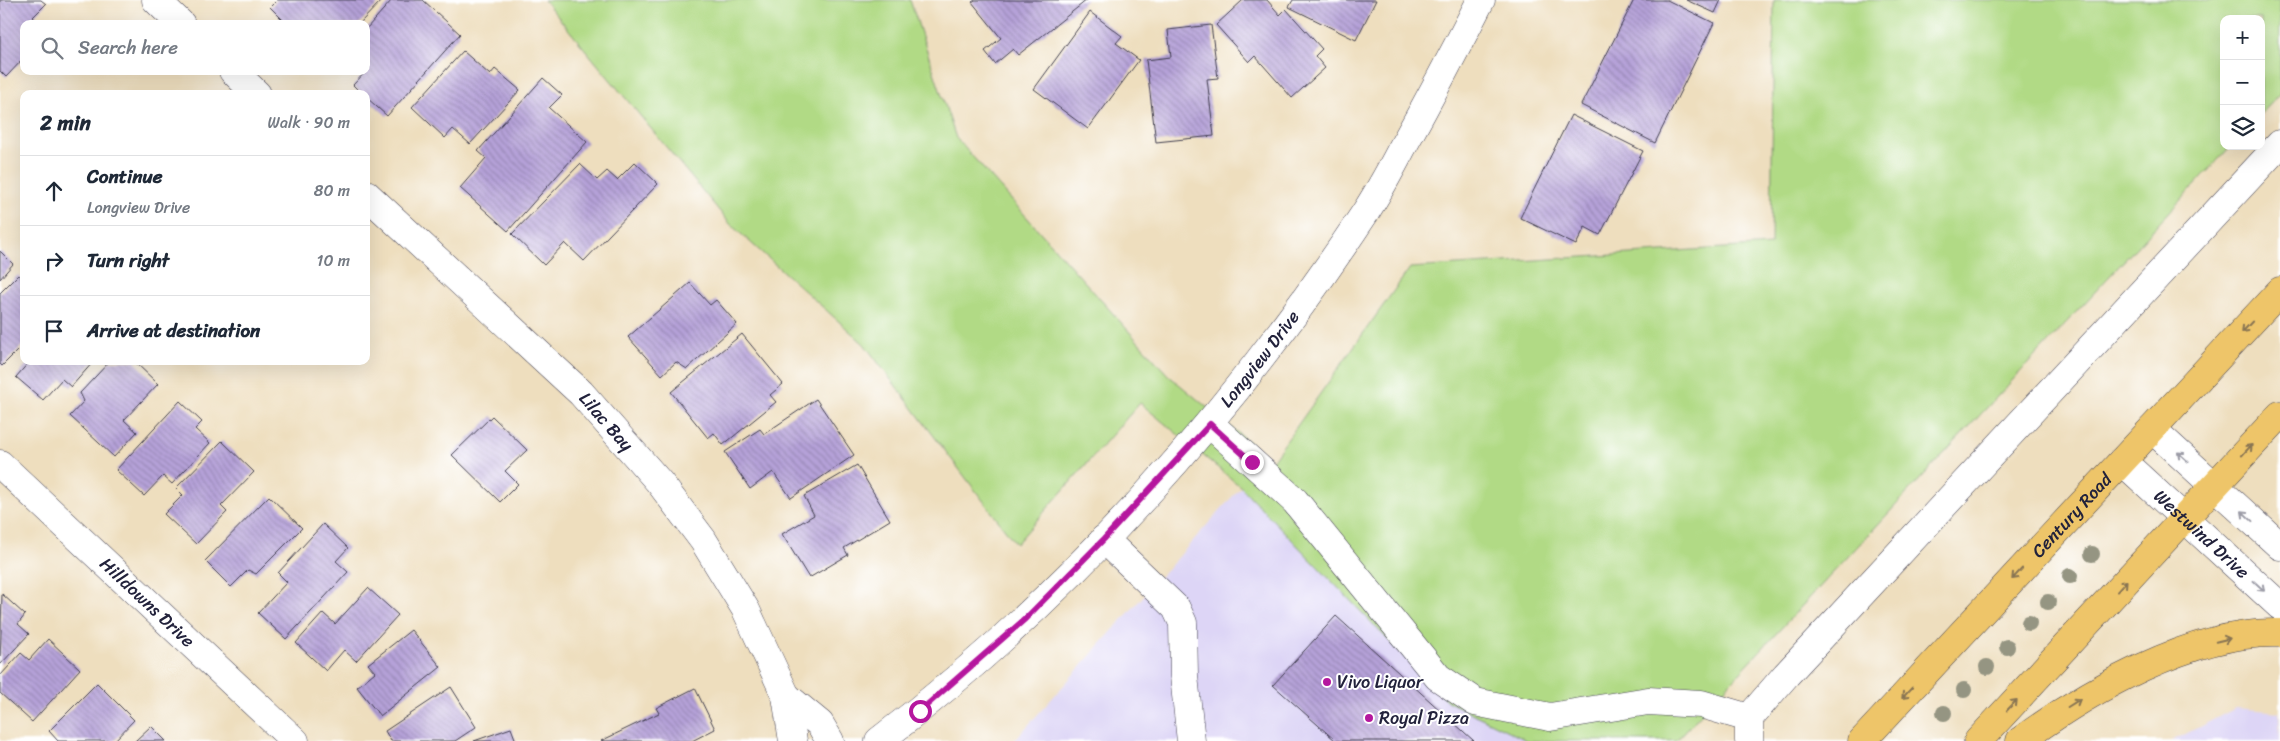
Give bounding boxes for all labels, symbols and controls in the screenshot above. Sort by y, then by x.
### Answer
map controls [2220,15,2265,150]
button: + [2220,15,2265,60]
search box [20,20,370,75]
text: Search here [78,31,178,64]
icon: search [38,34,66,62]
button: − [2220,60,2265,105]
text: 2 min [40,104,91,142]
button: layers [2220,105,2265,150]
text: Walk · 90 m [268,108,350,137]
text: Continue [87,160,163,193]
text: 80 m [314,176,350,205]
icon: ahead [40,177,68,205]
text: Longview Drive [87,193,190,222]
text: Turn right [87,244,169,277]
text: 10 m [317,246,350,275]
icon: right [40,247,68,275]
street label: Longview Drive [1212,303,1308,415]
text: Arrive at destination [87,314,260,347]
icon: arrive [40,317,68,345]
one-way arrow [2241,320,2253,333]
street label: Lilac Bay [571,384,642,459]
one-way arrow [2241,444,2253,457]
route end [1241,451,1264,474]
one-way arrow [2177,451,2190,463]
street label: Century Road [2023,464,2121,566]
street label: Westwind Drive [2146,481,2257,587]
one-way arrow [2241,510,2254,522]
street label: Hilldowns Drive [92,549,203,656]
one-way arrow [2011,567,2023,580]
one-way arrow [2116,580,2128,593]
one-way arrow [2253,580,2266,592]
one-way arrow [2215,635,2231,644]
place label: Vivo Liquor [1337,666,1425,698]
marker: Vivo Liquor [1321,676,1333,688]
one-way arrow [1901,686,1913,699]
one-way arrow [2067,698,2081,708]
one-way arrow [2006,699,2018,712]
route start [909,700,932,723]
place label: Royal Pizza [1379,702,1469,734]
marker: Royal Pizza [1363,712,1375,724]

